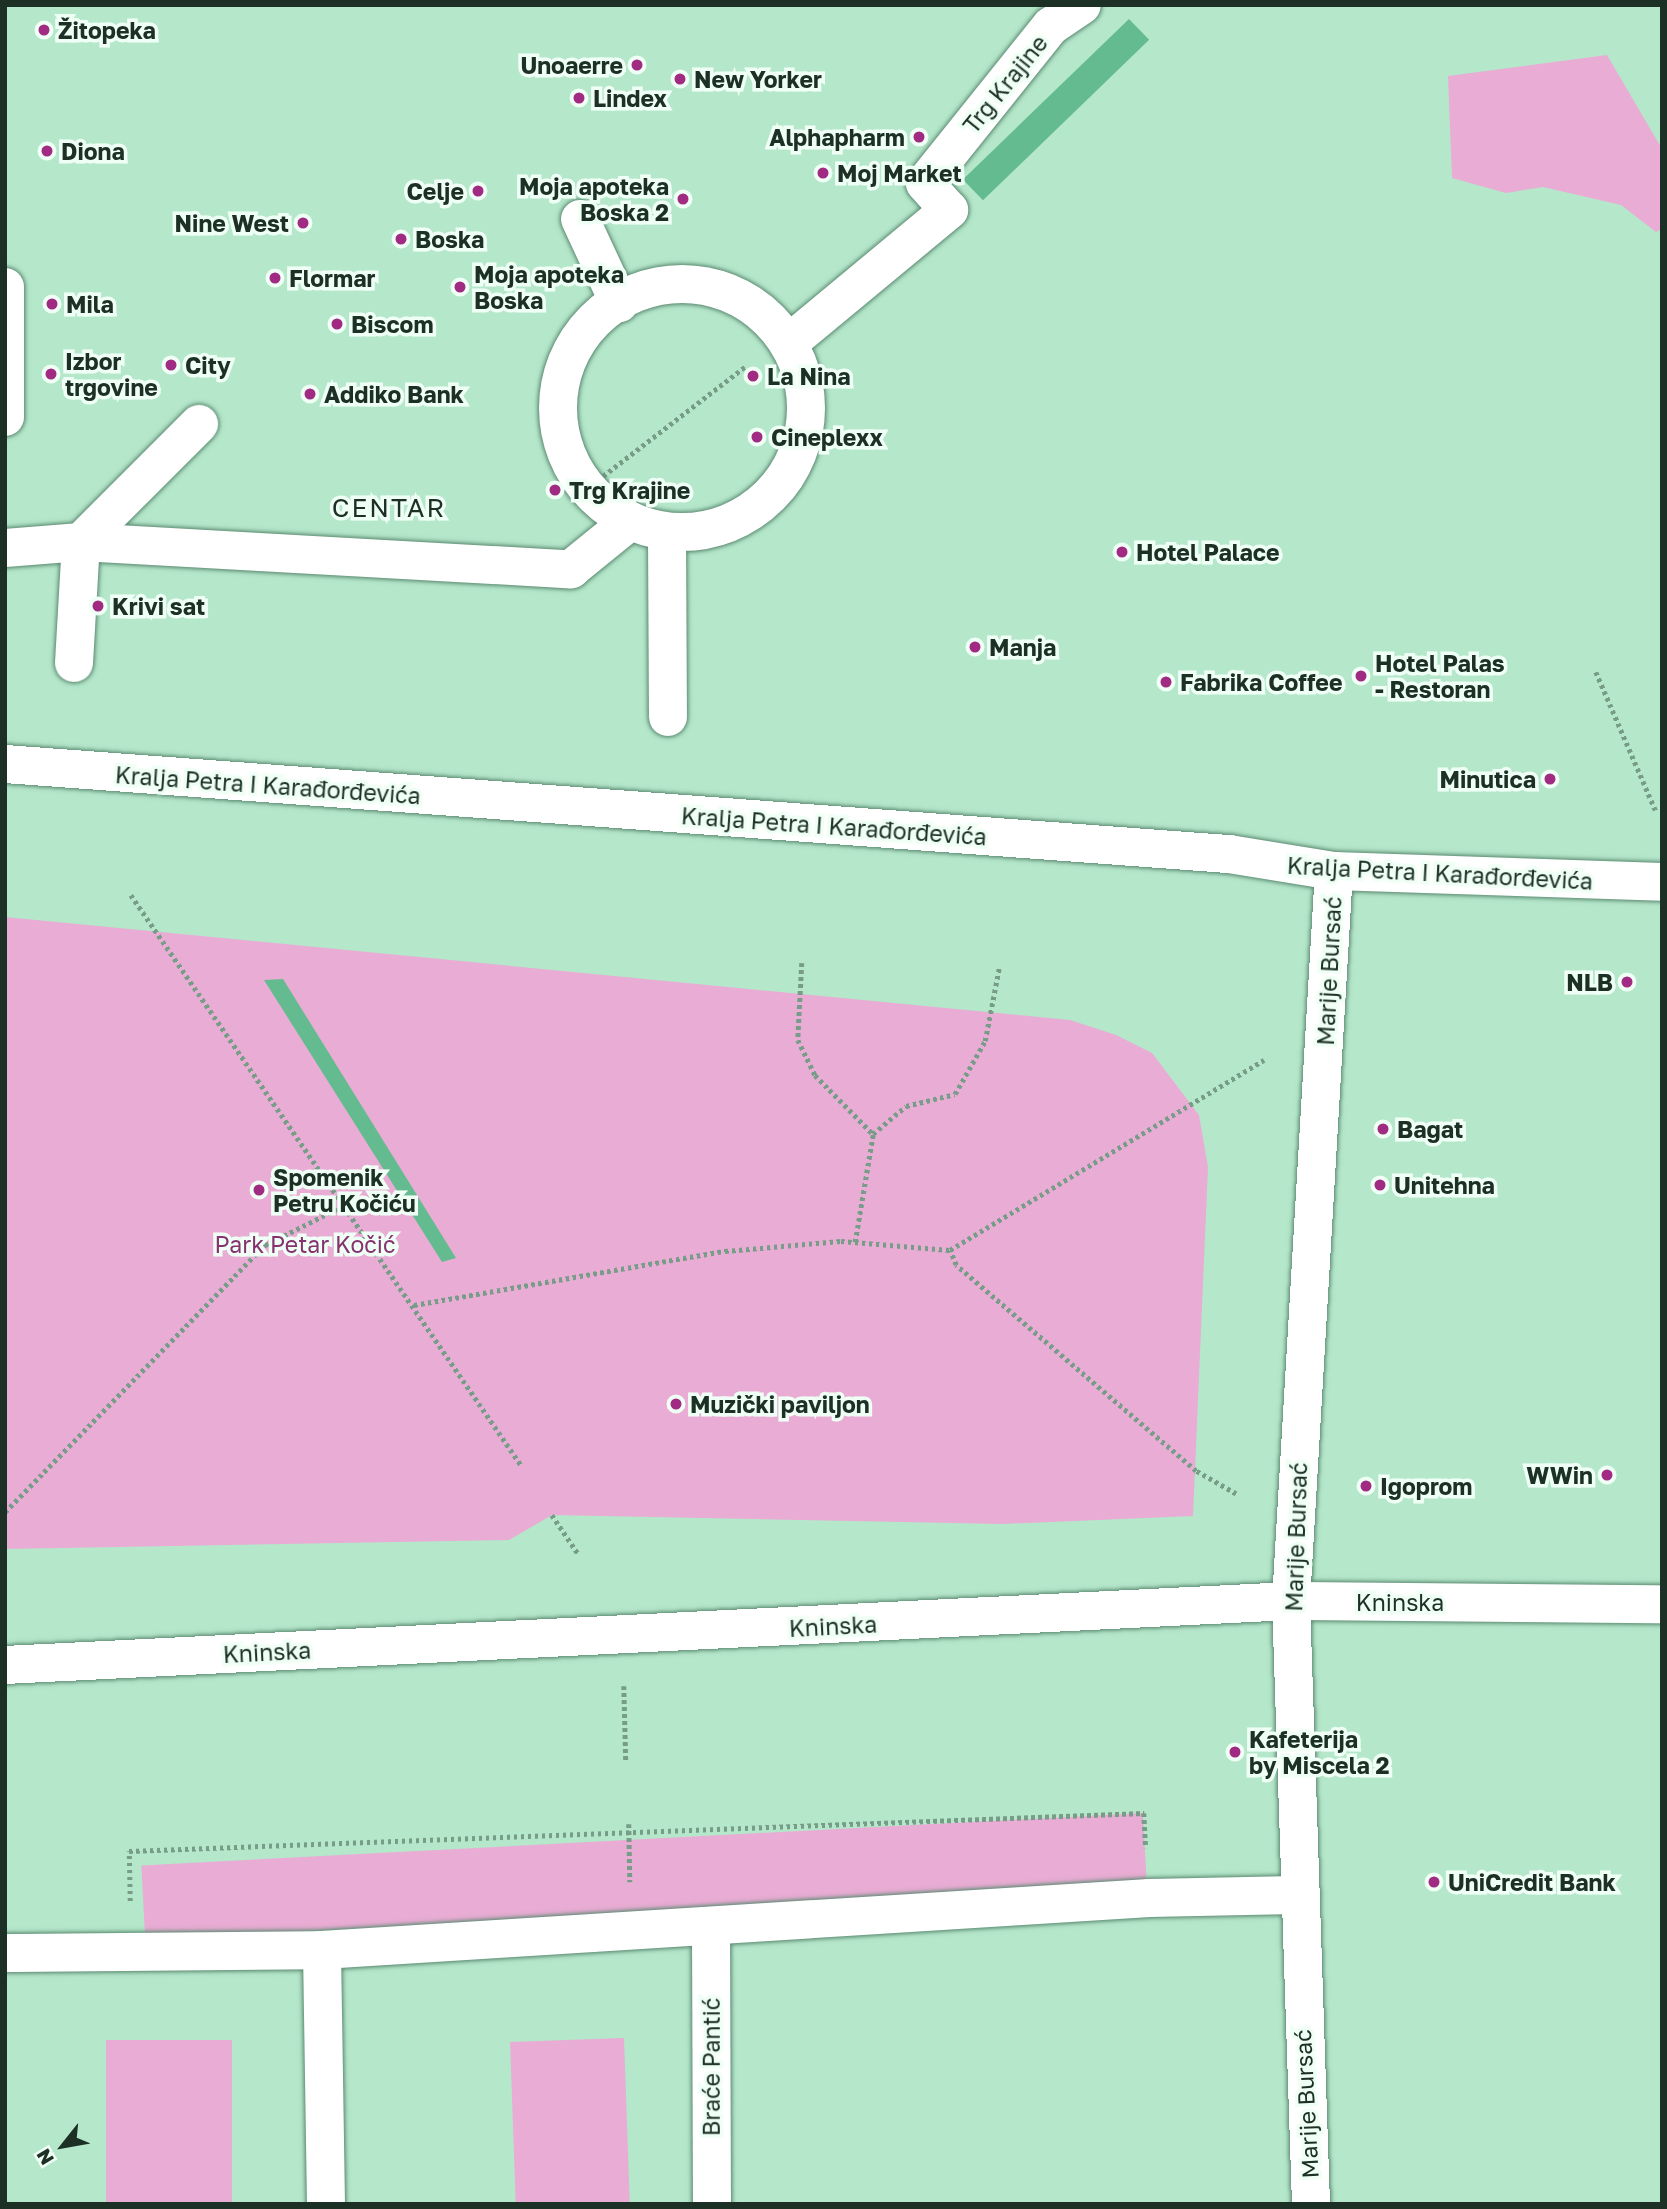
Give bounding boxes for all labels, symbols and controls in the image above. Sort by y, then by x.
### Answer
place label: Žitopeka [58,16,156,44]
marker: Žitopeka [36,22,52,38]
street label: Trg Krajine [957,29,1053,139]
place label: Unoaerre [520,51,623,79]
marker: Unoaerre [629,57,645,73]
place label: New Yorker [694,65,822,93]
marker: New Yorker [672,71,688,87]
place label: Lindex [593,84,667,112]
marker: Lindex [571,90,587,106]
place label: Alphapharm [769,123,905,151]
marker: Alphapharm [911,129,927,145]
place label: Diona [61,137,125,165]
marker: Diona [39,143,55,159]
place label: Moj Market [837,159,962,187]
marker: Moj Market [815,165,831,181]
place label: Moja apoteka Boska 2 [519,172,669,226]
place label: Celje [407,177,464,205]
marker: Celje [470,183,486,199]
marker: Moja apoteka Boska 2 [675,191,691,207]
place label: Nine West [175,209,289,237]
marker: Nine West [295,215,311,231]
place label: Boska [415,225,484,253]
marker: Boska [393,231,409,247]
place label: Moja apoteka Boska [474,260,624,314]
place label: Flormar [289,264,375,292]
marker: Flormar [267,270,283,286]
marker: Moja apoteka Boska [452,279,468,295]
place label: Mila [66,290,114,318]
marker: Mila [44,296,60,312]
place label: Biscom [351,310,434,338]
marker: Biscom [329,316,345,332]
place label: Izbor trgovine [65,347,158,401]
place label: City [185,351,231,379]
marker: City [163,357,179,373]
place label: La Nina [767,362,850,390]
marker: Izbor trgovine [43,366,59,382]
marker: La Nina [745,368,761,384]
place label: Addiko Bank [324,380,464,408]
marker: Addiko Bank [302,386,318,402]
place label: Cineplexx [771,423,883,451]
marker: Cineplexx [749,429,765,445]
place label: Trg Krajine [569,476,690,504]
marker: Trg Krajine [547,482,563,498]
district label: CENTAR [333,492,445,524]
place label: Hotel Palace [1136,538,1280,566]
marker: Hotel Palace [1114,544,1130,560]
place label: Krivi sat [112,592,205,620]
marker: Krivi sat [90,598,106,614]
place label: Manja [989,633,1056,661]
marker: Manja [967,639,983,655]
place label: Hotel Palas - Restoran [1375,649,1505,703]
place label: Fabrika Coffee [1180,668,1342,696]
marker: Hotel Palas - Restoran [1353,668,1369,684]
marker: Fabrika Coffee [1158,674,1174,690]
street label: Kralja Petra I Karađorđevića [114,761,422,809]
place label: Minutica [1440,765,1536,793]
marker: Minutica [1542,771,1558,787]
street label: Kralja Petra I Karađorđevića [680,802,988,850]
street label: Kralja Petra I Karađorđevića [1286,851,1594,895]
street label: Marije Bursać [1311,896,1347,1046]
place label: NLB [1566,968,1613,996]
marker: NLB [1619,974,1635,990]
place label: Bagat [1397,1115,1463,1143]
marker: Bagat [1375,1121,1391,1137]
place label: Spomenik Petru Kočiću [273,1163,416,1217]
place label: Unitehna [1394,1171,1495,1199]
marker: Unitehna [1372,1177,1388,1193]
marker: Spomenik Petru Kočiću [251,1182,267,1198]
park label: Park Petar Kočić [214,1230,396,1258]
place label: Muzički paviljon [690,1390,870,1418]
marker: Muzički paviljon [668,1396,684,1412]
place label: WWin [1526,1461,1593,1489]
street label: Marije Bursać [1280,1462,1312,1612]
marker: WWin [1599,1467,1615,1483]
place label: Igoprom [1380,1472,1472,1500]
marker: Igoprom [1358,1478,1374,1494]
street label: Kninska [1356,1588,1444,1616]
street label: Kninska [788,1610,878,1642]
street label: Kninska [222,1636,312,1668]
place label: Kafeterija by Miscela 2 [1249,1725,1390,1779]
marker: Kafeterija by Miscela 2 [1227,1744,1243,1760]
place label: UniCredit Bank [1448,1868,1616,1896]
marker: UniCredit Bank [1426,1874,1442,1890]
street label: Braće Pantić [697,1998,725,2136]
street label: Marije Bursać [1288,2029,1324,2179]
north arrow [28,2111,98,2181]
text: N [31,2145,58,2169]

